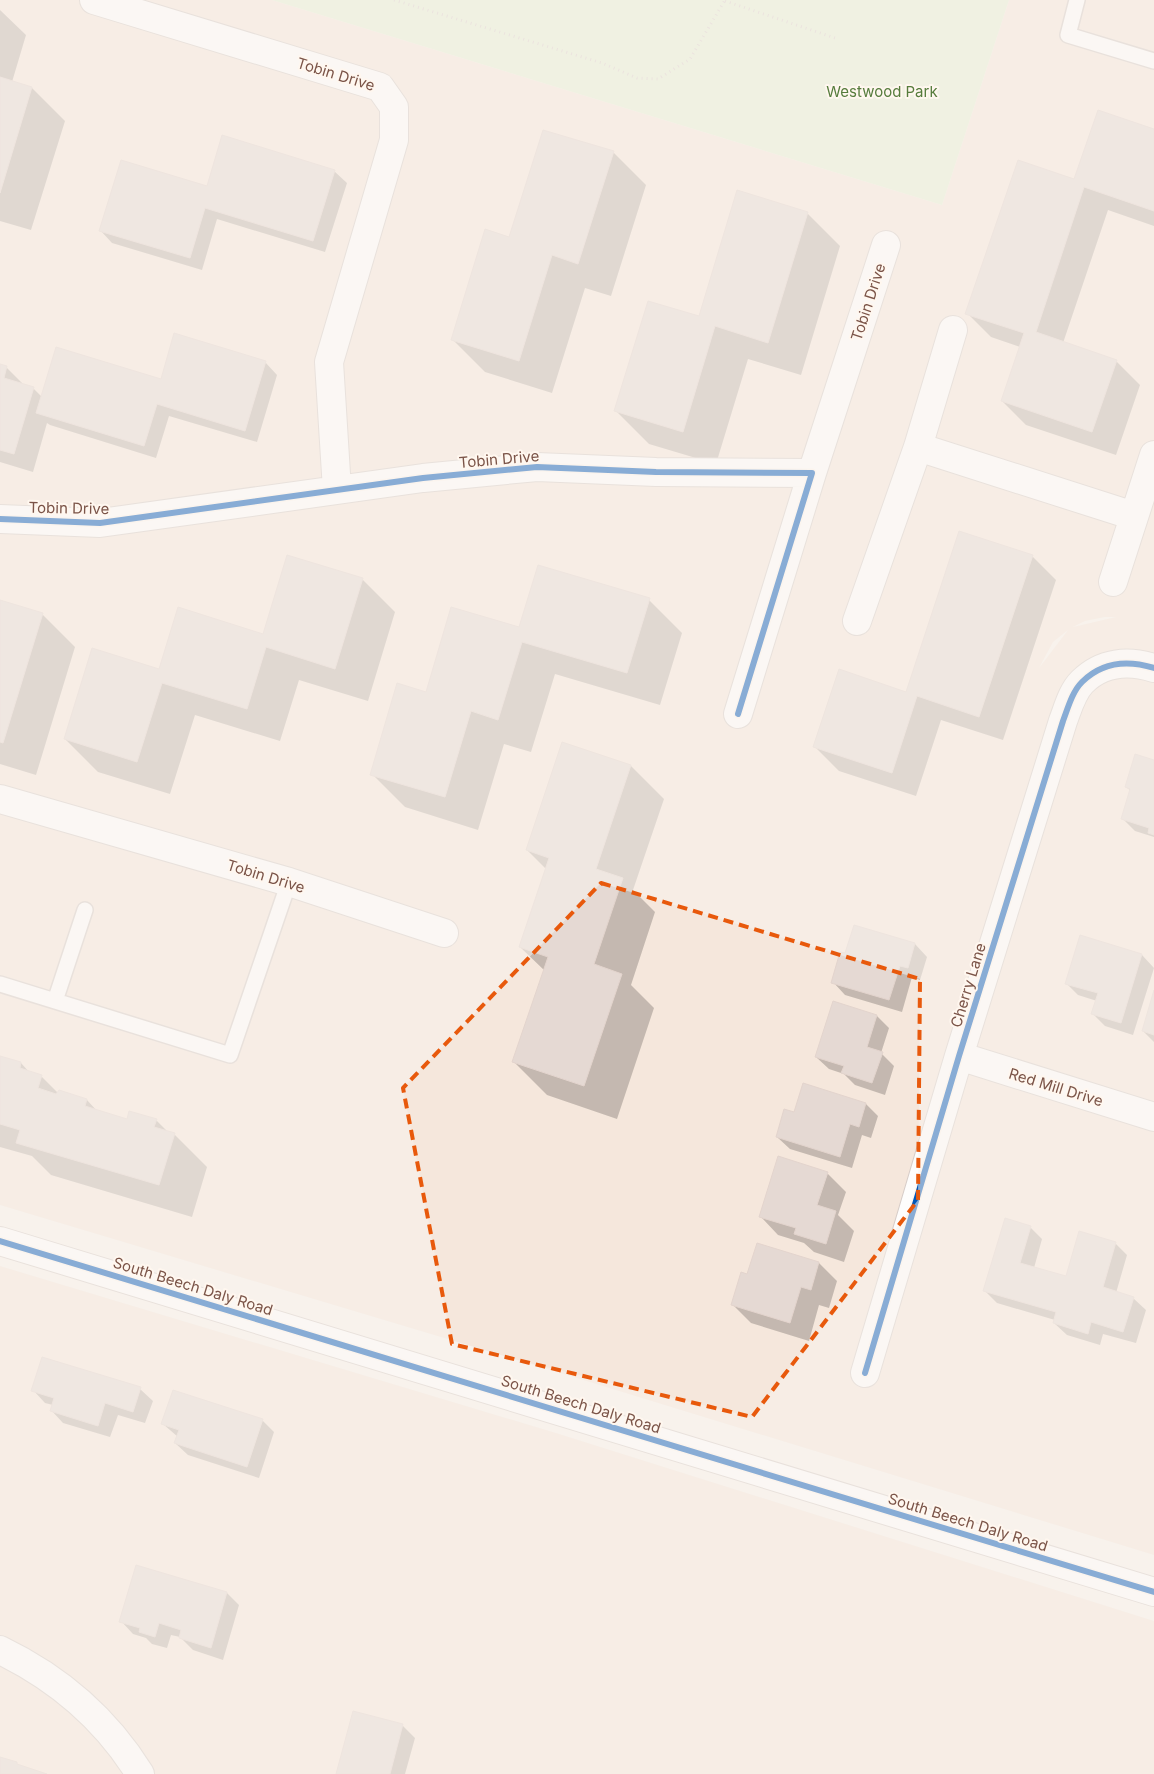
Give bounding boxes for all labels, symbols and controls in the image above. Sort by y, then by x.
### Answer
street label: Tobin Drive [295,53,377,95]
park label: Westwood Park [826,82,938,101]
street label: Tobin Drive [847,261,889,343]
street label: Tobin Drive [458,446,540,472]
street label: Tobin Drive [29,498,109,518]
street label: Tobin Drive [225,855,307,897]
street label: Cherry Lane [946,940,990,1030]
street label: Red Mill Drive [1007,1064,1105,1110]
street label: South Beech Daly Road [111,1253,275,1319]
street label: South Beech Daly Road [499,1371,663,1437]
street label: South Beech Daly Road [886,1489,1050,1555]

